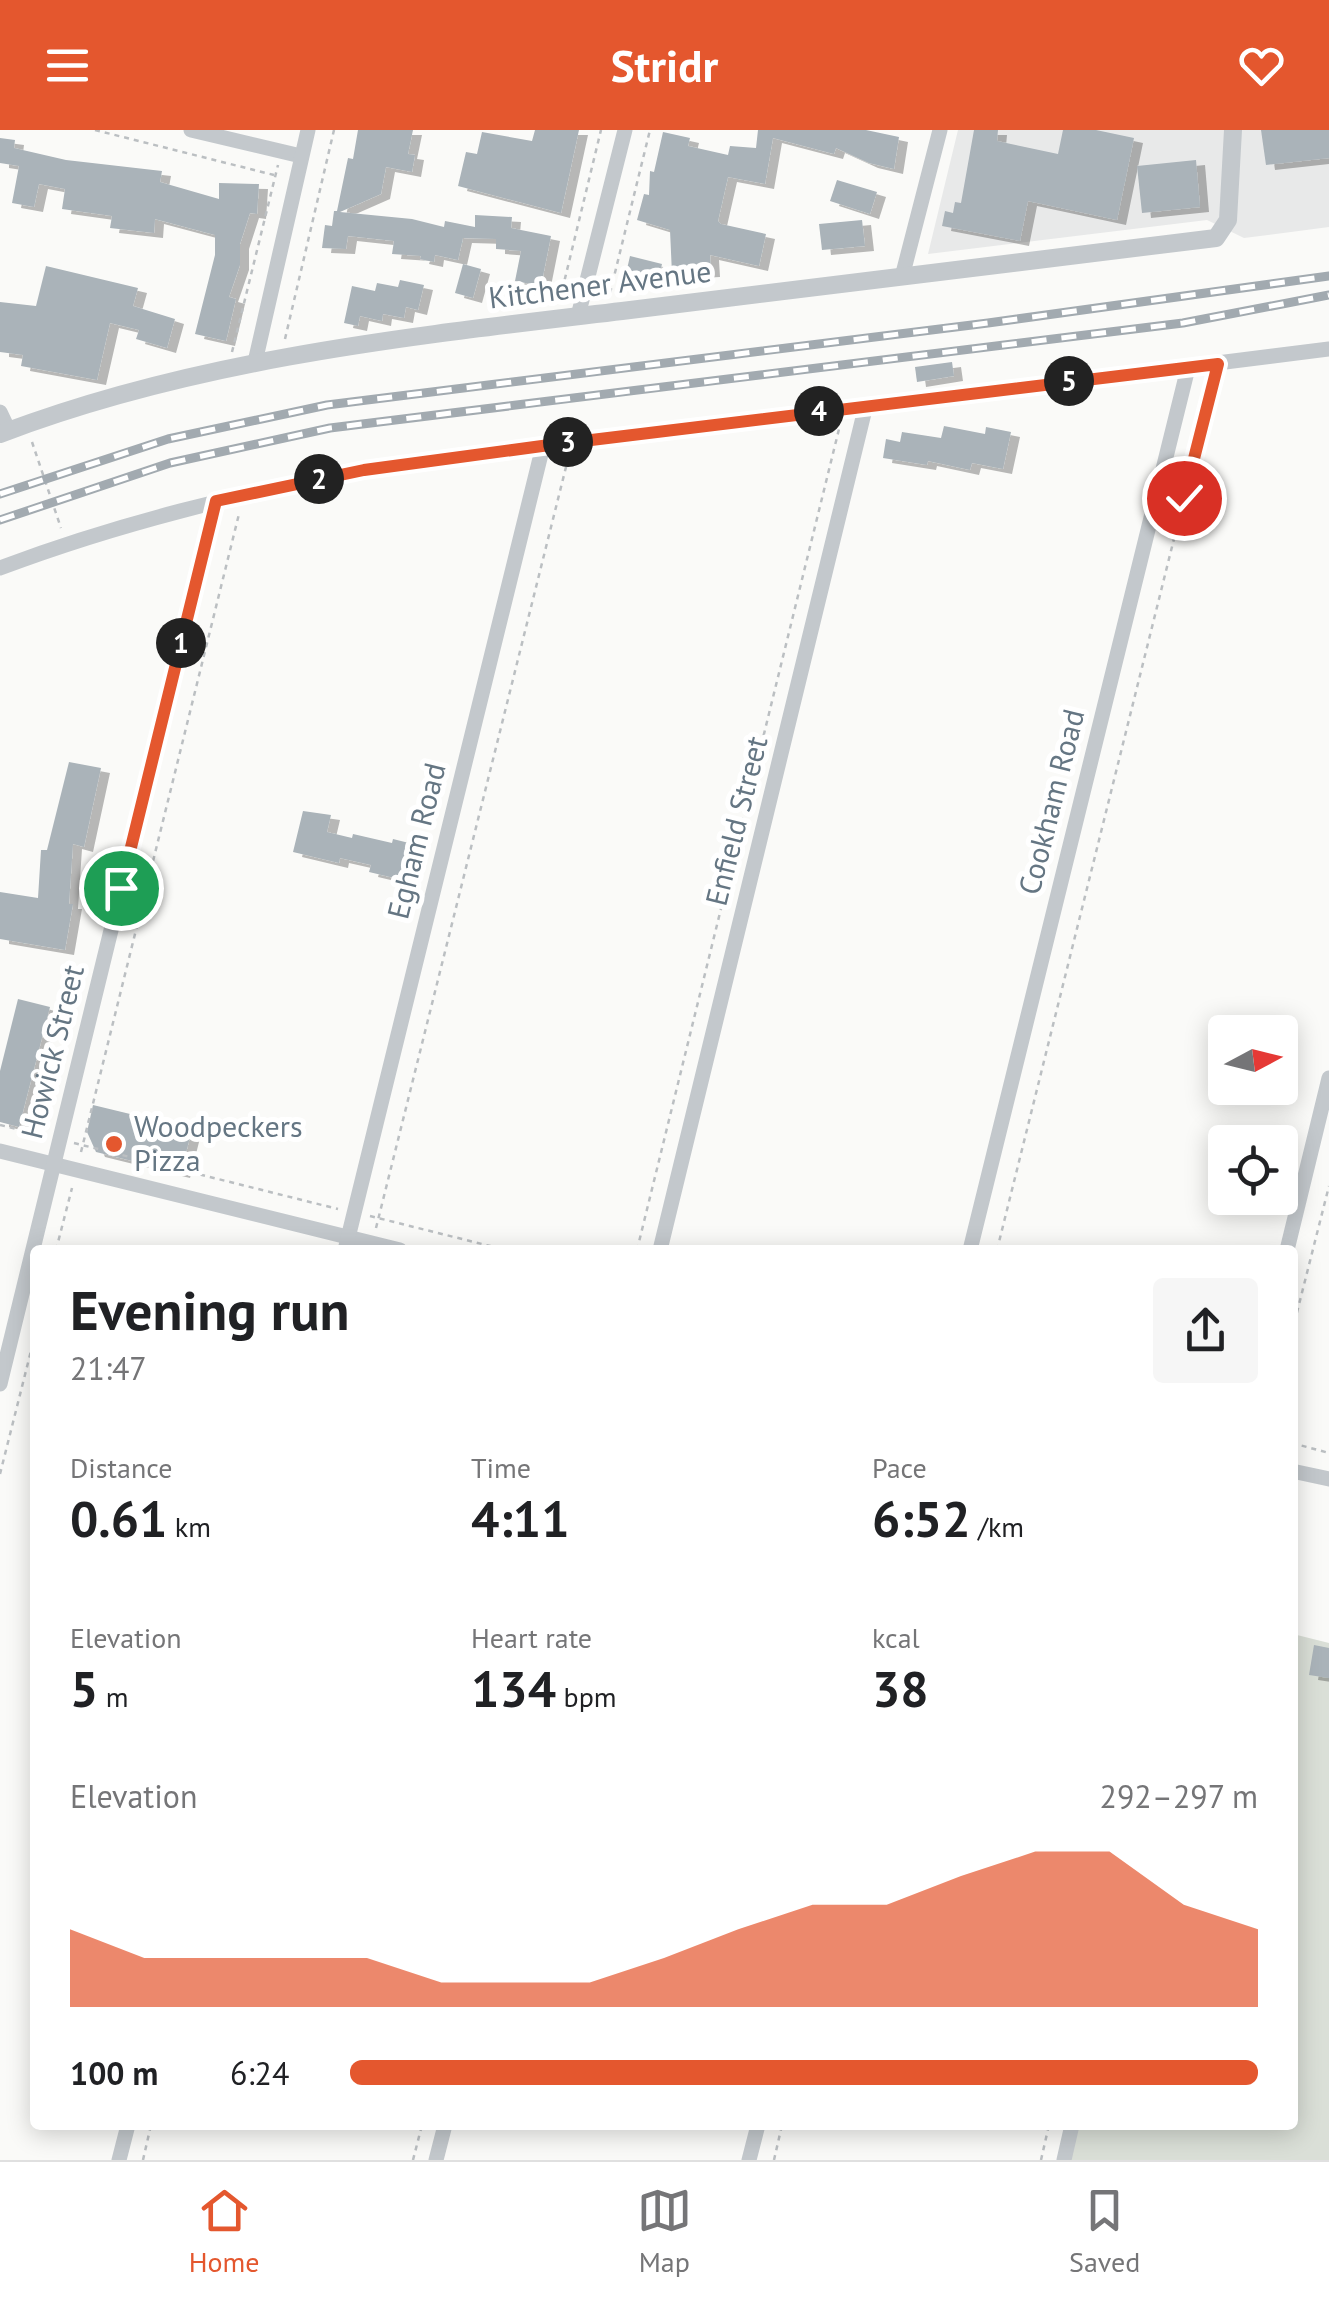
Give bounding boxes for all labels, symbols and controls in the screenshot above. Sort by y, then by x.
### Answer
text: Stridr [611,36,718,94]
icon: menu [40,38,95,93]
icon: heart [1234,38,1289,93]
street label: Kitchener Avenue [486,251,713,317]
pin: 5 [1044,356,1094,406]
text: 5 [1061,362,1077,399]
pin: 4 [794,386,844,436]
text: 4 [811,392,827,429]
pin: 3 [543,417,593,467]
text: 3 [560,423,576,460]
pin: 2 [294,454,344,504]
pin [1142,456,1227,541]
text: 2 [311,460,327,497]
icon: check [1157,471,1212,526]
pin: 1 [156,618,206,668]
text: 1 [173,624,189,661]
street label: Cookham Road [1009,705,1092,898]
street label: Enfield Street [696,732,775,910]
street label: Egham Road [377,759,454,923]
pin [79,846,164,931]
icon: arrive [94,861,149,916]
street label: Howick Street [11,961,92,1143]
north arrow [1208,1015,1298,1105]
map controls [1208,1015,1298,1215]
place label: Woodpeckers Pizza [134,1106,303,1179]
button: locate [1208,1125,1298,1215]
marker: Woodpeckers Pizza [103,1133,125,1155]
text: Evening run [70,1274,350,1345]
button: share [1153,1278,1258,1383]
text: 21:47 [70,1347,147,1389]
text: Distance [70,1449,173,1486]
text: Time [471,1449,531,1486]
text: Pace [872,1449,927,1486]
text: 0.61 [70,1486,167,1551]
text: 4:11 [471,1486,570,1551]
text: 6:52 [872,1486,971,1551]
text: km [167,1508,211,1545]
text: /km [971,1508,1024,1545]
text: Elevation [70,1619,182,1656]
text: Heart rate [471,1619,592,1656]
text: kcal [872,1619,920,1656]
text: 5 [70,1656,98,1721]
text: 134 [471,1656,556,1721]
text: 38 [872,1656,929,1721]
text: m [98,1678,129,1715]
text: bpm [556,1678,617,1715]
text: Elevation [70,1775,197,1817]
text: 292–297 m [1099,1775,1258,1817]
text: 100 m [70,2052,158,2094]
text: 6:24 [230,2052,289,2094]
tab: Home [189,2183,259,2280]
tab: Map [637,2183,692,2280]
tab: Saved [1069,2183,1140,2280]

